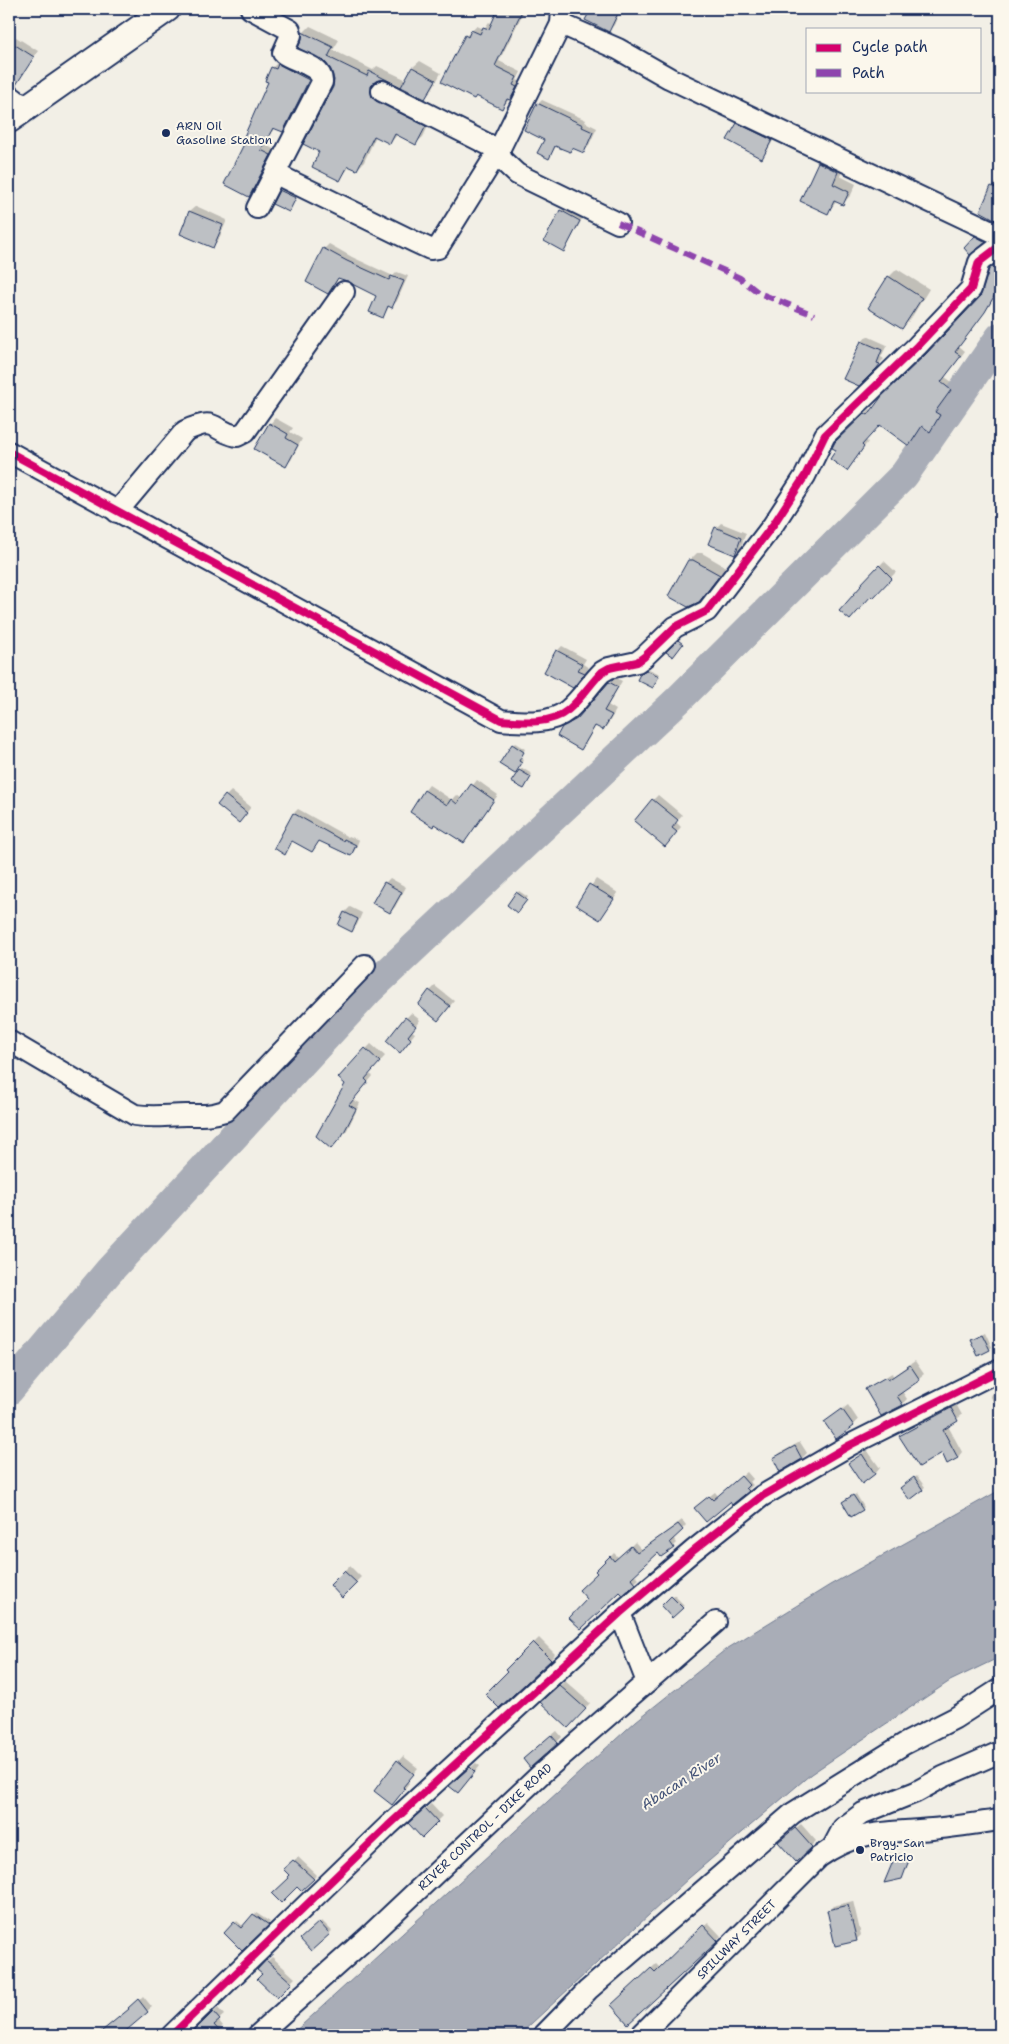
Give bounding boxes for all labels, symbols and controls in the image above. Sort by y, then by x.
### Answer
legend [806,28,982,92]
text: Cycle path [852,37,928,57]
text: Path [852,63,885,83]
place label: ARN Oil Gasoline Station [176,118,272,148]
marker: ARN Oil Gasoline Station [160,127,172,139]
water label: Abacan River [638,1748,725,1813]
street label: RIVER CONTROL - DIKE ROAD [414,1760,556,1894]
place label: Brgy. San Patricio [870,1835,925,1865]
marker: Brgy. San Patricio [854,1844,866,1856]
street label: SPILLWAY STREET [693,1896,780,1983]

